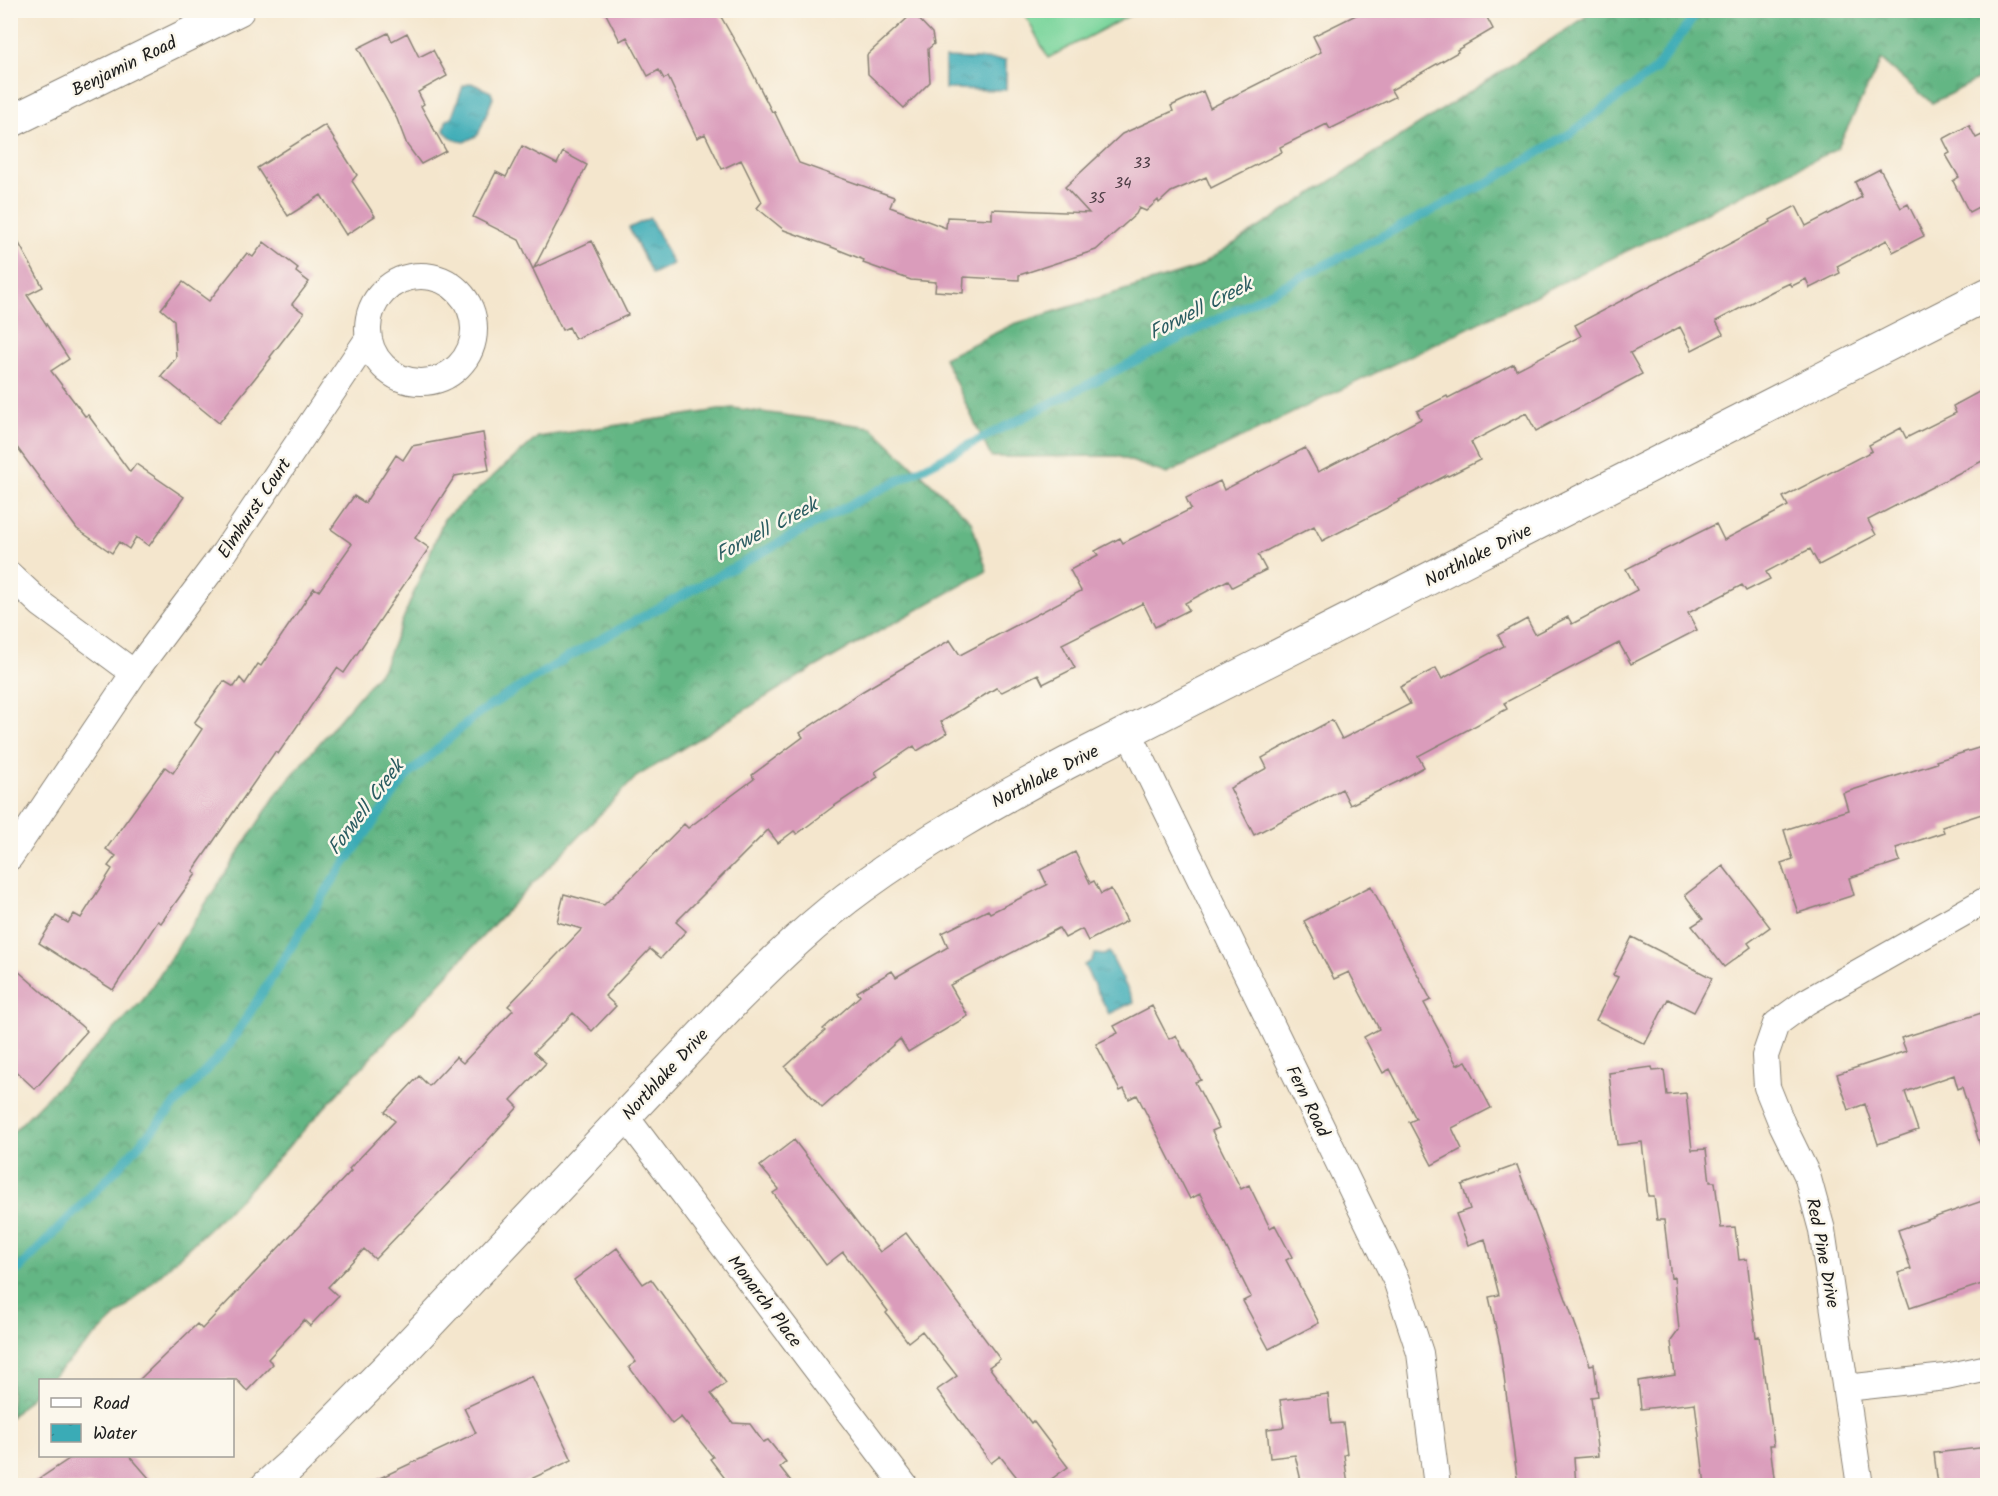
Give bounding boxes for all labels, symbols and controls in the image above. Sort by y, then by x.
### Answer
street label: Benjamin Road [67,29,183,105]
house number: 33 [1133,152,1151,176]
house number: 34 [1115,172,1131,196]
house number: 35 [1089,187,1106,211]
water label: Forwell Creek [1144,269,1261,350]
street label: Elmhurst Court [211,452,300,565]
water label: Forwell Creek [710,489,826,571]
street label: Northlake Drive [1420,517,1537,596]
street label: Northlake Drive [987,738,1104,817]
water label: Forwell Creek [320,752,415,863]
street label: Northlake Drive [616,1022,717,1128]
street label: Fern Road [1277,1061,1337,1143]
street label: Red Pine Drive [1797,1196,1846,1311]
street label: Monarch Place [719,1249,808,1355]
legend [39,1379,234,1457]
text: Road [93,1390,130,1419]
text: Water [93,1420,138,1449]

